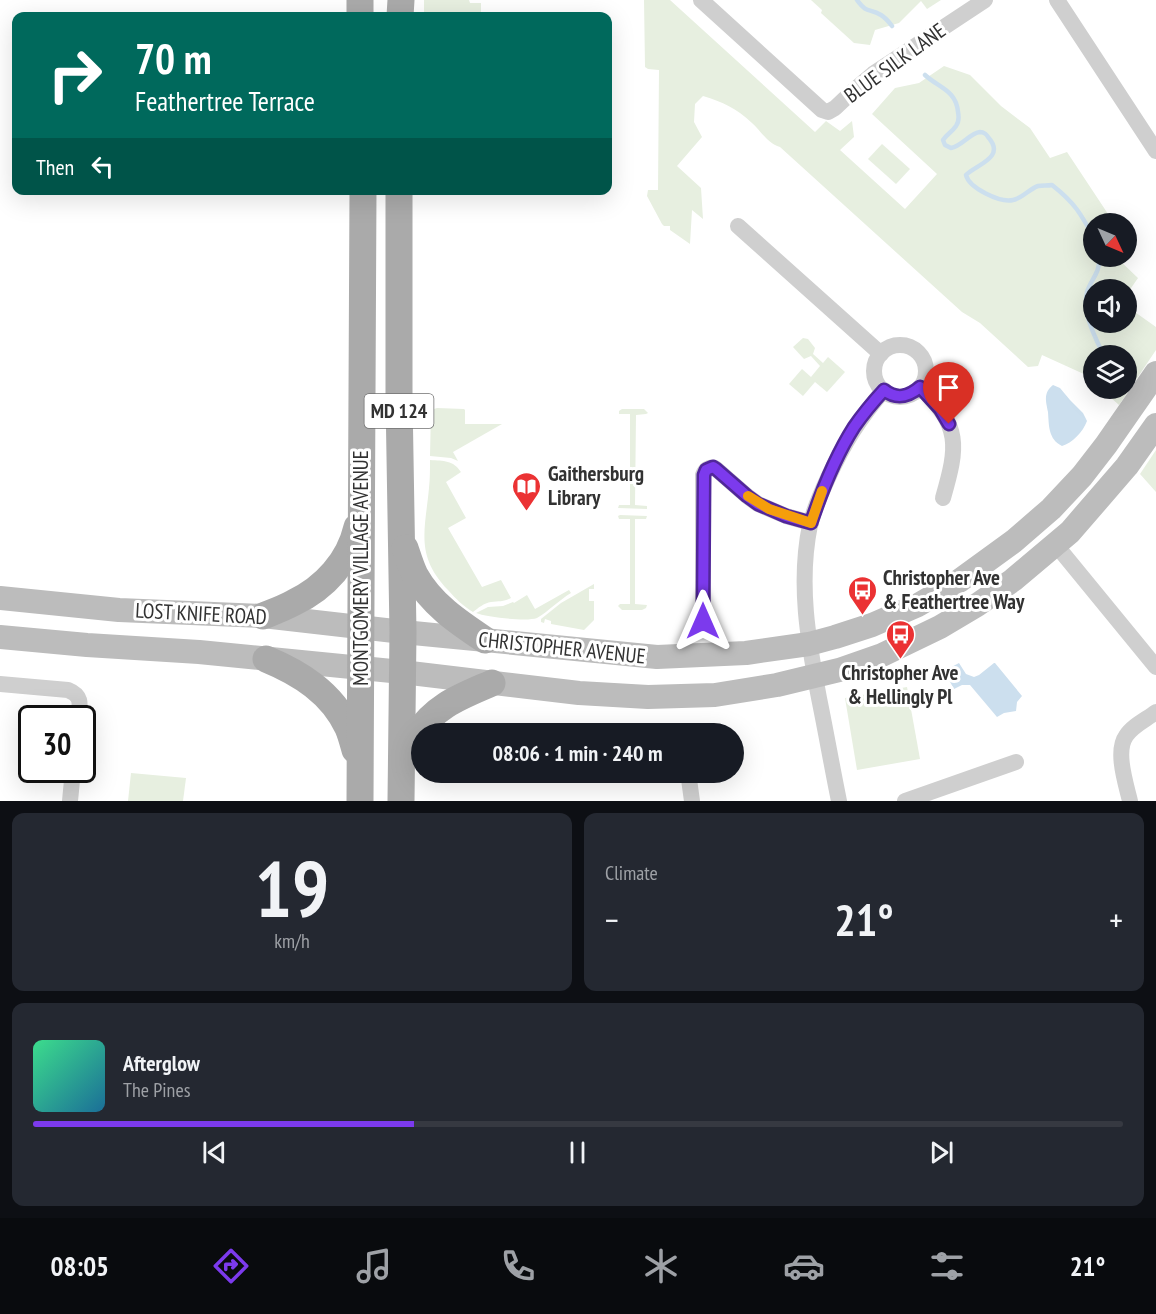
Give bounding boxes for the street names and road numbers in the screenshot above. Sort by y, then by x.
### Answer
street label: BLUE SILK LANE [839,17,951,108]
road number: MD 124 [364,394,434,428]
street label: MONTGOMERY VILLAGE AVENUE [347,450,374,686]
street label: LOST KNIFE ROAD [135,597,267,630]
street label: CHRISTOPHER AVENUE [477,625,647,670]

